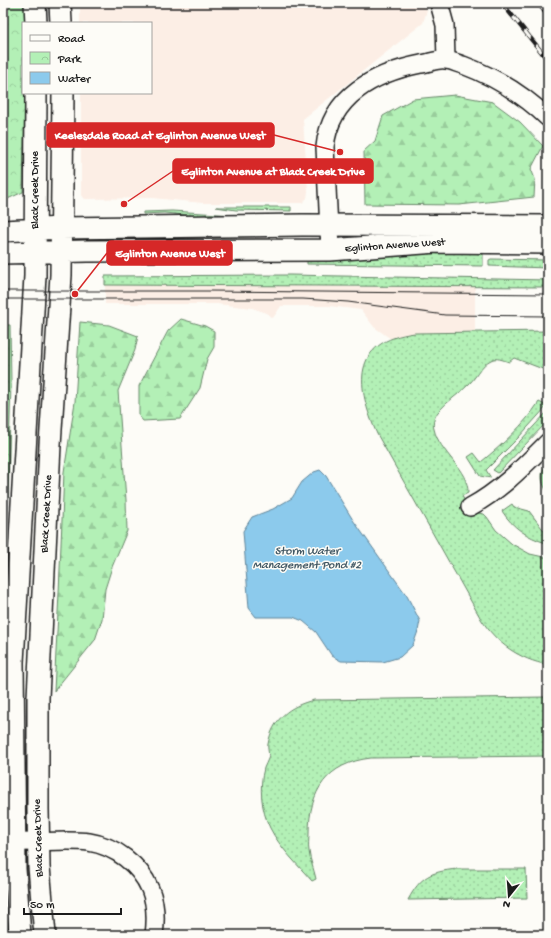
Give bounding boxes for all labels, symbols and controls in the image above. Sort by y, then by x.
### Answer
legend [22,22,152,94]
text: Road [58,33,85,47]
text: Park [57,53,83,67]
text: Water [58,73,92,87]
callout: Keelesdale Road at Eglinton Avenue West [47,123,274,147]
text: Keelesdale Road at Eglinton Avenue West [54,130,266,144]
street label: Black Creek Drive [30,151,42,230]
callout: Eglinton Avenue at Black Creek Drive [173,159,373,183]
text: Eglinton Avenue at Black Creek Drive [180,166,366,180]
street label: Eglinton Avenue West [344,236,447,255]
callout: Eglinton Avenue West [107,241,232,265]
text: Eglinton Avenue West [114,248,226,262]
street label: Black Creek Drive [39,474,55,554]
water label: Storm Water Management Pond #2 [253,545,362,573]
street label: Black Creek Drive [32,798,46,878]
north arrow [489,876,529,916]
scale bar [24,890,121,916]
text: N [501,897,512,910]
text: 50 m [30,899,55,913]

